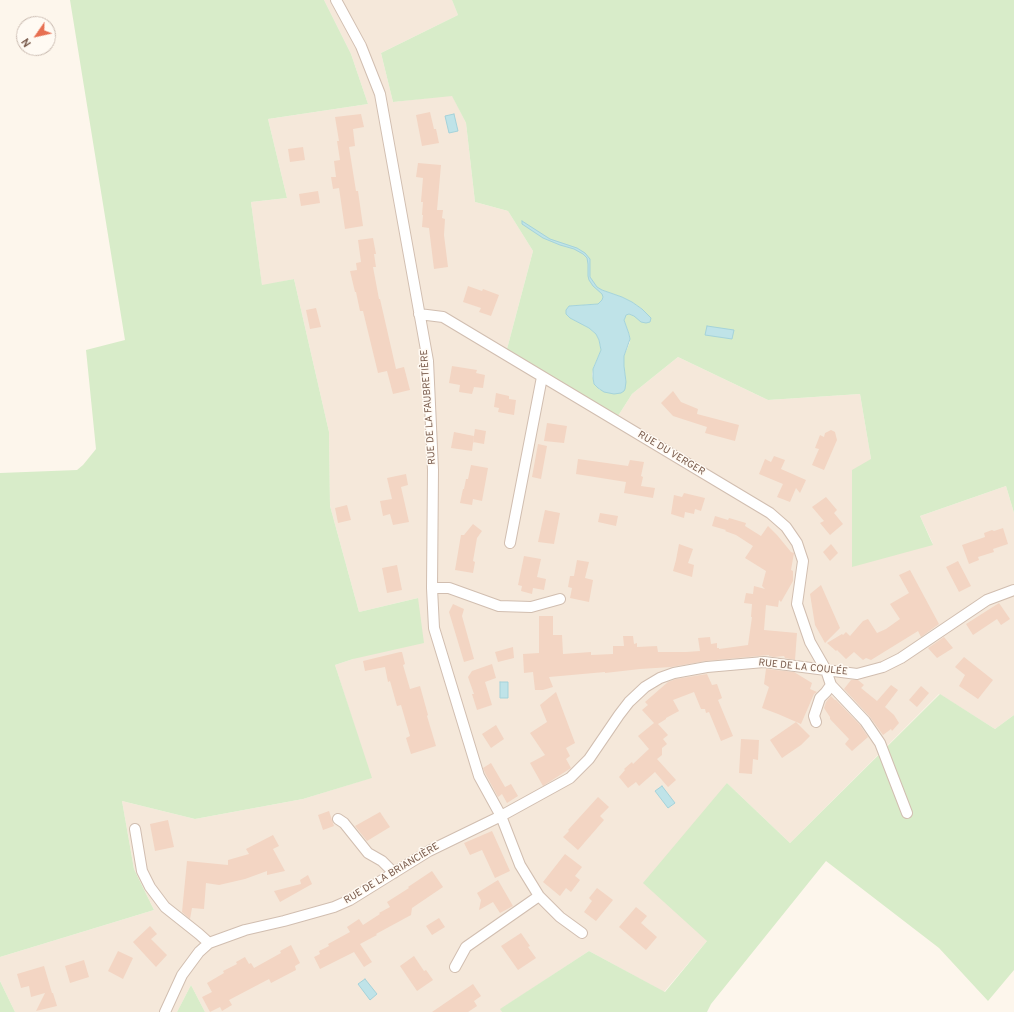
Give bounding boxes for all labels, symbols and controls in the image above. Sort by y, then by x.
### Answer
north arrow [16,16,56,56]
text: N [19,35,35,49]
street label: RUE DE LA FAUBRETIÈRE [419,349,439,465]
street label: RUE DU VERGER [635,429,707,479]
street label: RUE DE LA COULÉE [758,657,848,679]
street label: RUE DE LA BRIANCIÈRE [342,841,442,907]

